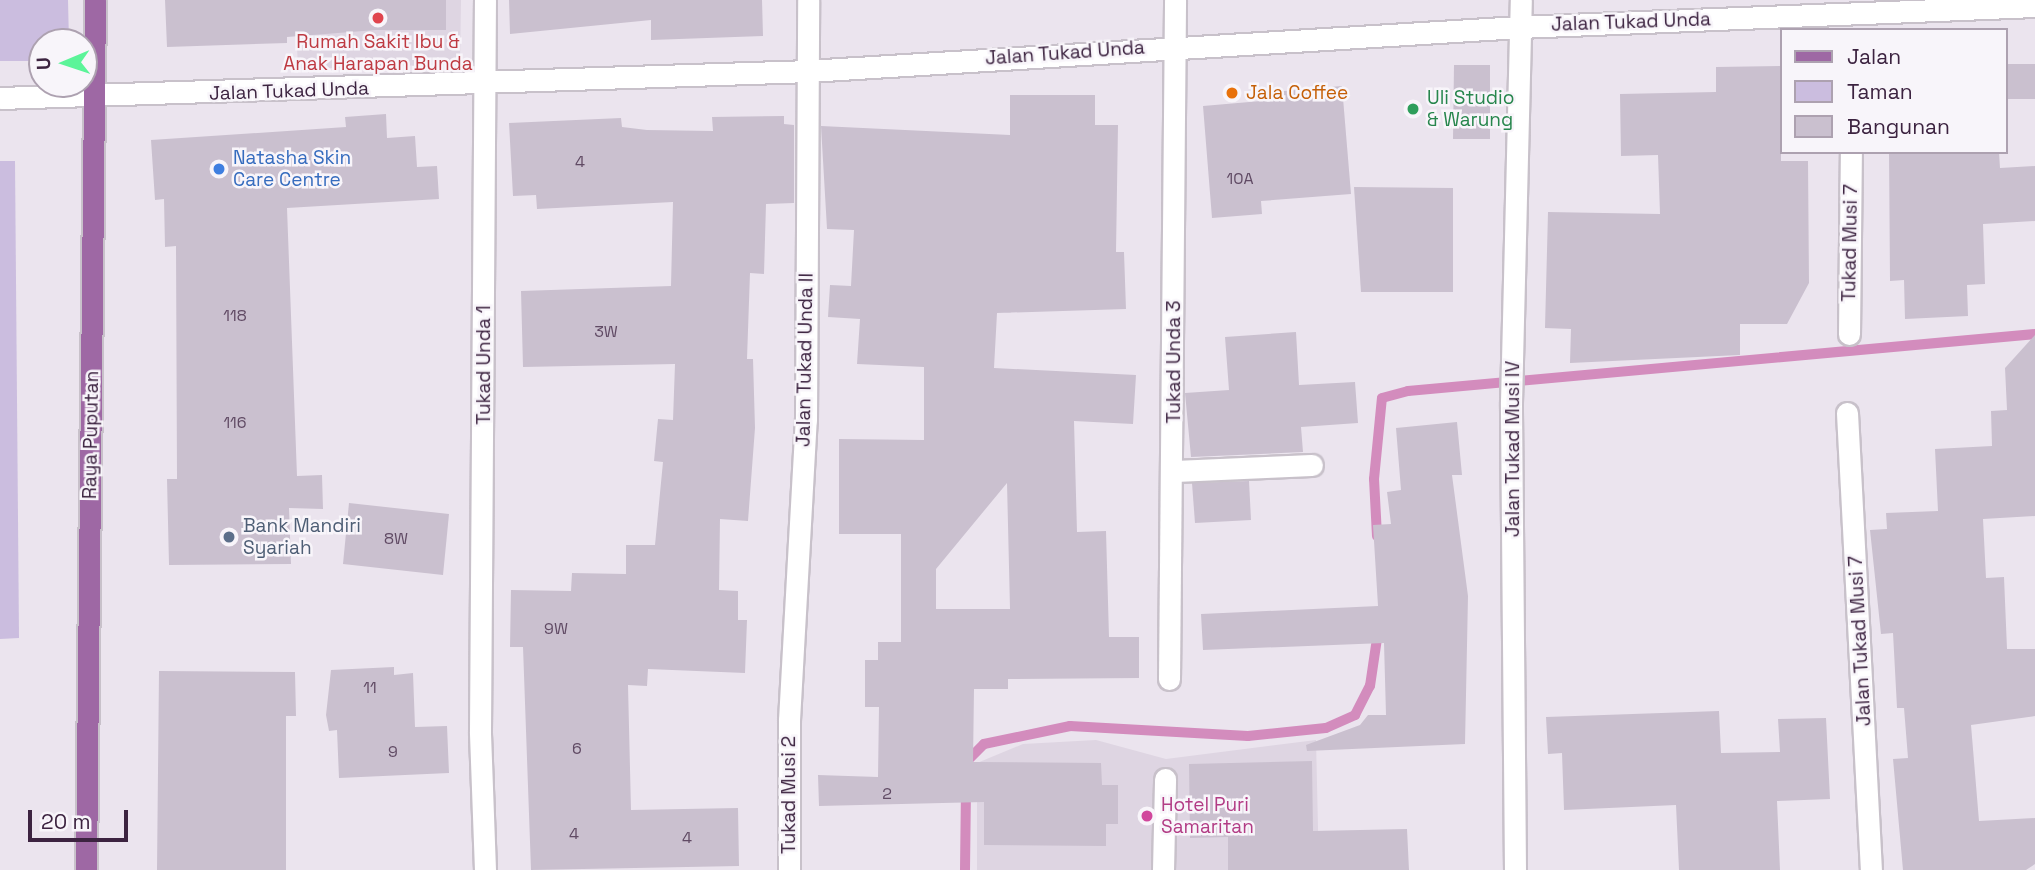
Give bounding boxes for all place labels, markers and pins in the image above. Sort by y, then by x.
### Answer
marker: Rumah Sakit Ibu & Anak Harapan Bunda [368,8,388,28]
place label: Rumah Sakit Ibu & Anak Harapan Bunda [283,31,473,75]
place label: Jala Coffee [1246,82,1348,104]
marker: Jala Coffee [1224,85,1240,101]
place label: Uli Studio & Warung [1427,87,1514,131]
marker: Uli Studio & Warung [1405,101,1421,117]
place label: Natasha Skin Care Centre [233,147,351,191]
marker: Natasha Skin Care Centre [211,161,227,177]
place label: Bank Mandiri Syariah [243,515,361,559]
marker: Bank Mandiri Syariah [221,529,237,545]
place label: Hotel Puri Samaritan [1161,794,1254,838]
marker: Hotel Puri Samaritan [1139,808,1155,824]

